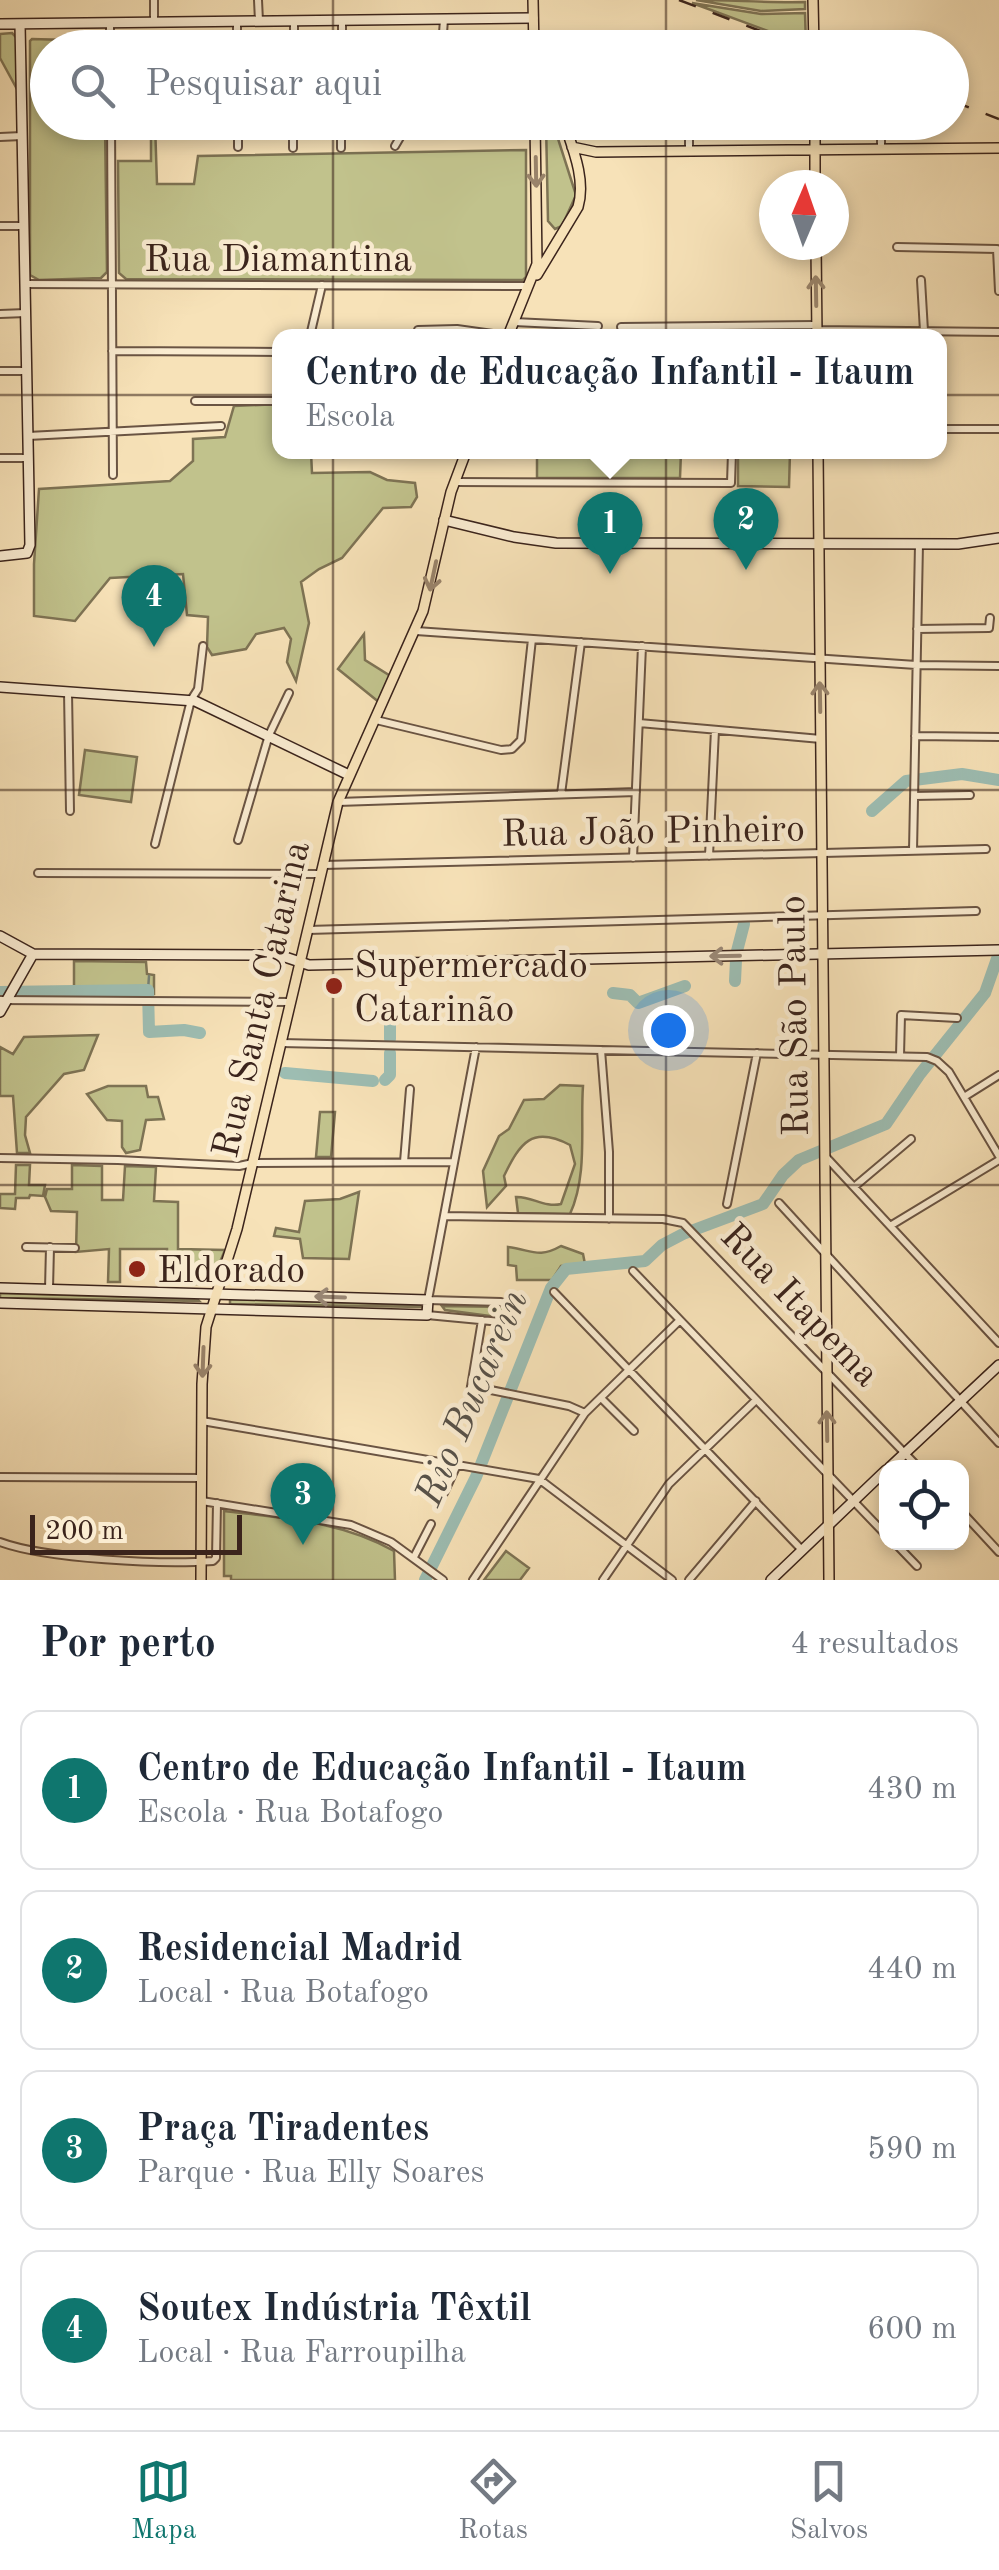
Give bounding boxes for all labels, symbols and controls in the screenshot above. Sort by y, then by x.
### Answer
search box [30,30,969,140]
icon: search [65,58,120,113]
text: Pesquisar aqui [145,66,382,104]
one-way arrow [526,154,546,187]
north arrow [759,170,849,260]
street label: Rua Diamantina [144,242,412,280]
one-way arrow [806,275,826,308]
popup [272,329,947,459]
text: Centro de Educação Infantil - Itaum [305,355,914,393]
text: Escola [305,402,395,434]
pin: 2 [714,488,778,570]
pin: 1 [578,492,642,574]
one-way arrow [422,559,441,591]
pin: 4 [122,564,186,647]
one-way arrow [810,682,830,714]
street label: Rua João Pinheiro [501,811,805,855]
street label: Rua Santa Catarina [208,837,318,1162]
street label: Rua São Paulo [775,895,817,1137]
one-way arrow [710,946,742,966]
place label: Supermercado Catarinão [354,948,588,1030]
marker: Supermercado Catarinão [323,975,345,997]
your location [643,1005,694,1056]
street label: Rua Itapema [712,1217,886,1395]
place label: Eldorado [157,1253,305,1291]
marker: Eldorado [126,1258,148,1280]
water label: Rio Bucarein [410,1285,537,1513]
one-way arrow [315,1288,347,1307]
one-way arrow [193,1345,212,1377]
one-way arrow [818,1411,836,1444]
map controls [879,1460,969,1550]
button: locate [879,1460,969,1550]
pin: 3 [270,1462,336,1545]
scale bar [30,1510,242,1554]
text: 200 m [45,1518,124,1546]
text: Por perto [40,1624,216,1666]
text: 4 resultados [791,1629,959,1661]
text: Centro de Educação Infantil - Itaum [137,1751,747,1789]
text: 1 [65,1774,84,1806]
text: 430 m [867,1774,957,1806]
text: Escola · Rua Botafogo [137,1798,443,1830]
text: Residencial Madrid [137,1931,462,1969]
text: 2 [65,1954,84,1986]
text: 440 m [867,1954,957,1986]
text: Local · Rua Botafogo [137,1978,429,2010]
text: Praça Tiradentes [137,2111,429,2149]
text: 3 [65,2134,84,2166]
text: 590 m [867,2134,957,2166]
text: Parque · Rua Elly Soares [137,2158,484,2190]
text: Soutex Indústria Têxtil [137,2291,532,2329]
text: 4 [65,2314,84,2346]
text: 600 m [867,2314,957,2346]
text: Local · Rua Farroupilha [137,2338,466,2370]
tab: Mapa [131,2454,197,2549]
tab: Rotas [458,2454,528,2549]
tab: Salvos [790,2454,868,2549]

